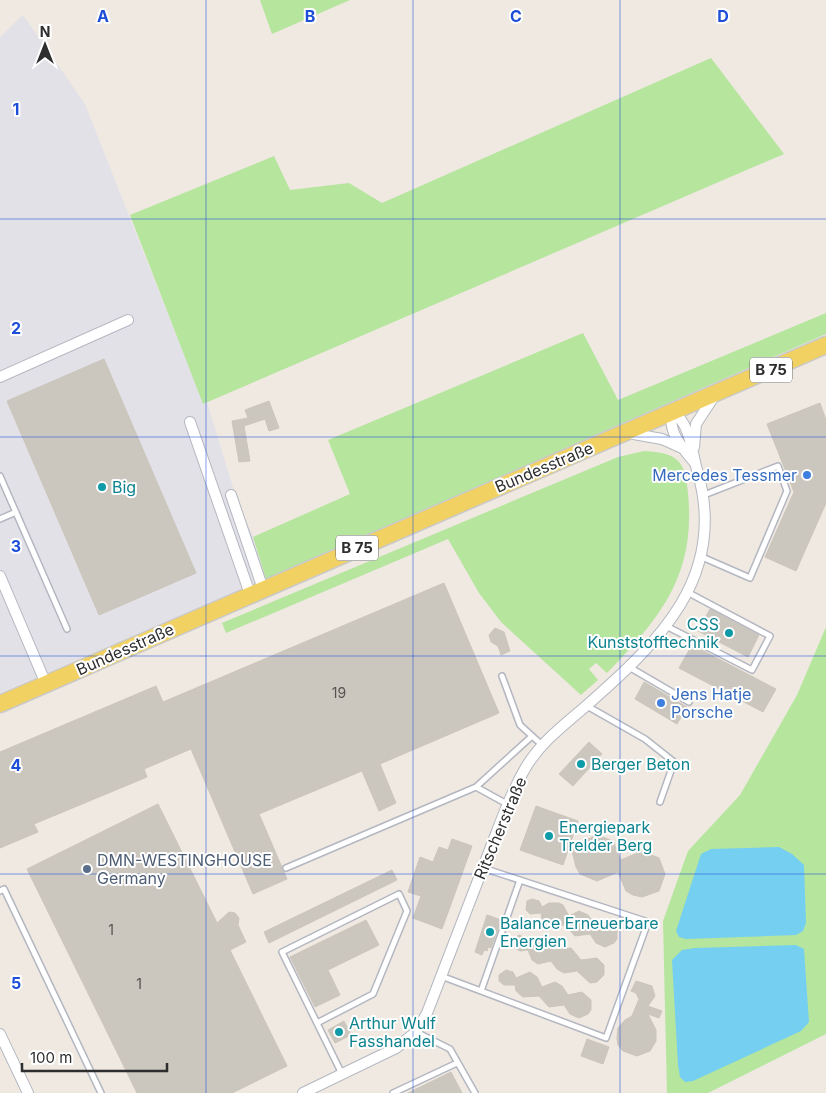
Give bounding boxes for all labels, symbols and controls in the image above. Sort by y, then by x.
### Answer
text: A [97,6,109,26]
text: B [305,6,315,26]
text: C [510,6,522,26]
text: D [717,6,729,26]
north arrow [20,20,70,70]
text: N [40,23,50,40]
text: 1 [13,99,19,119]
text: 2 [11,318,21,338]
road number: B 75 [750,358,792,382]
street label: Bundesstraße [492,437,596,497]
place label: Mercedes Tessmer [652,465,797,485]
marker: Mercedes Tessmer [801,469,813,481]
place label: Big [112,477,136,497]
marker: Big [96,481,108,493]
text: 3 [11,536,21,556]
road number: B 75 [336,536,378,560]
place label: CSS Kunststofftechnik [587,614,719,652]
street label: Bundesstraße [73,619,177,679]
marker: CSS Kunststofftechnik [723,627,735,639]
house number: 19 [332,684,346,701]
place label: Jens Hatje Porsche [671,684,751,722]
marker: Jens Hatje Porsche [655,697,667,709]
place label: Berger Beton [591,754,690,774]
text: 4 [11,755,22,775]
marker: Berger Beton [575,758,587,770]
street label: Ritscherstraße [469,774,531,882]
place label: Energiepark Trelder Berg [559,817,652,855]
marker: Energiepark Trelder Berg [543,830,555,842]
place label: DMN-WESTINGHOUSE Germany [97,850,272,888]
marker: DMN-WESTINGHOUSE Germany [81,863,93,875]
place label: Balance Erneuerbare Energien [500,913,659,951]
house number: 1 [108,921,114,938]
marker: Balance Erneuerbare Energien [484,926,496,938]
text: 5 [11,973,21,993]
house number: 1 [136,975,142,992]
place label: Arthur Wulf Fasshandel [349,1013,436,1051]
marker: Arthur Wulf Fasshandel [333,1026,345,1038]
scale bar [22,1040,168,1072]
text: 100 m [30,1048,72,1067]

